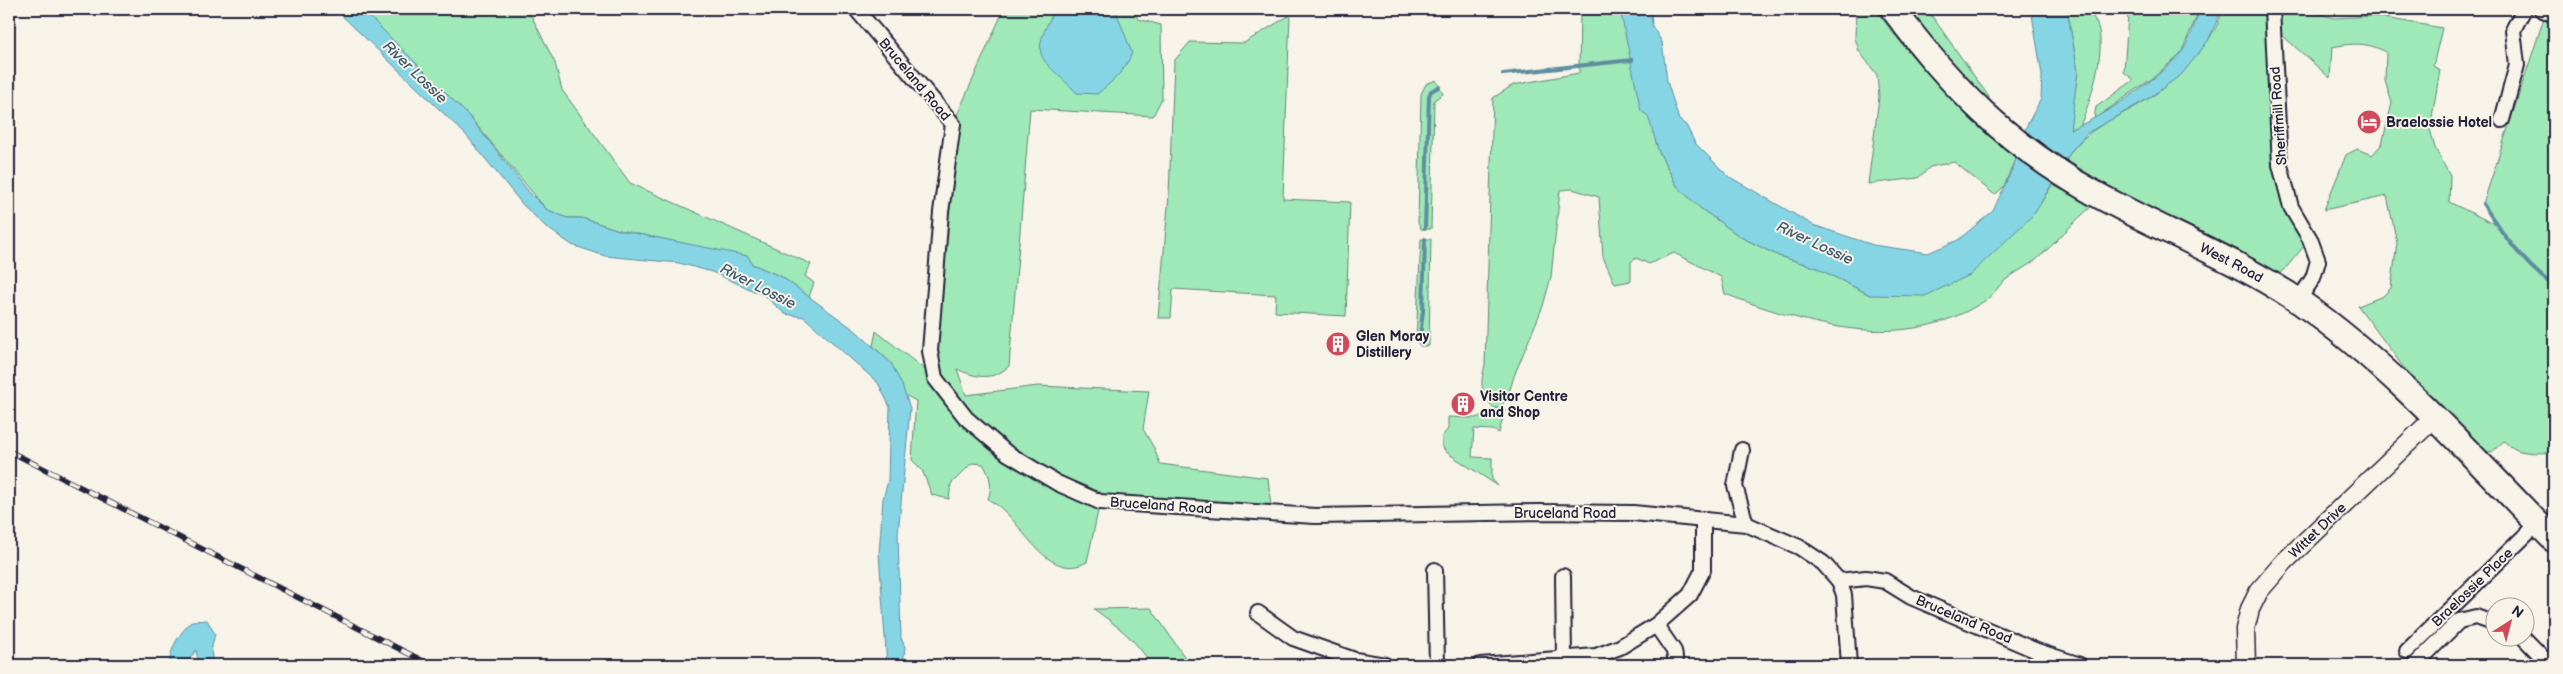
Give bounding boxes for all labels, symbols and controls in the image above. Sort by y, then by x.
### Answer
street label: Bruceland Road [875,35,954,124]
water label: River Lossie [378,37,451,108]
street label: Sheriffmill Road [2267,66,2290,166]
hotel icon: Braelossie Hotel [2356,109,2382,135]
place label: Braelossie Hotel [2386,114,2492,131]
water label: River Lossie [1773,217,1856,270]
street label: West Road [2197,239,2266,286]
water label: River Lossie [717,259,799,314]
place label: Glen Moray Distillery [1356,328,1430,361]
building icon: Glen Moray Distillery [1325,331,1351,357]
place label: Visitor Centre and Shop [1480,388,1568,421]
building icon: Visitor Centre and Shop [1450,391,1476,417]
street label: Bruceland Road [1109,493,1213,518]
street label: Wittet Drive [2285,499,2350,562]
street label: Bruceland Road [1514,505,1616,522]
street label: Braelossie Place [2428,544,2516,630]
street label: Bruceland Road [1913,592,2014,647]
north arrow [2486,596,2536,646]
text: N [2508,602,2527,622]

